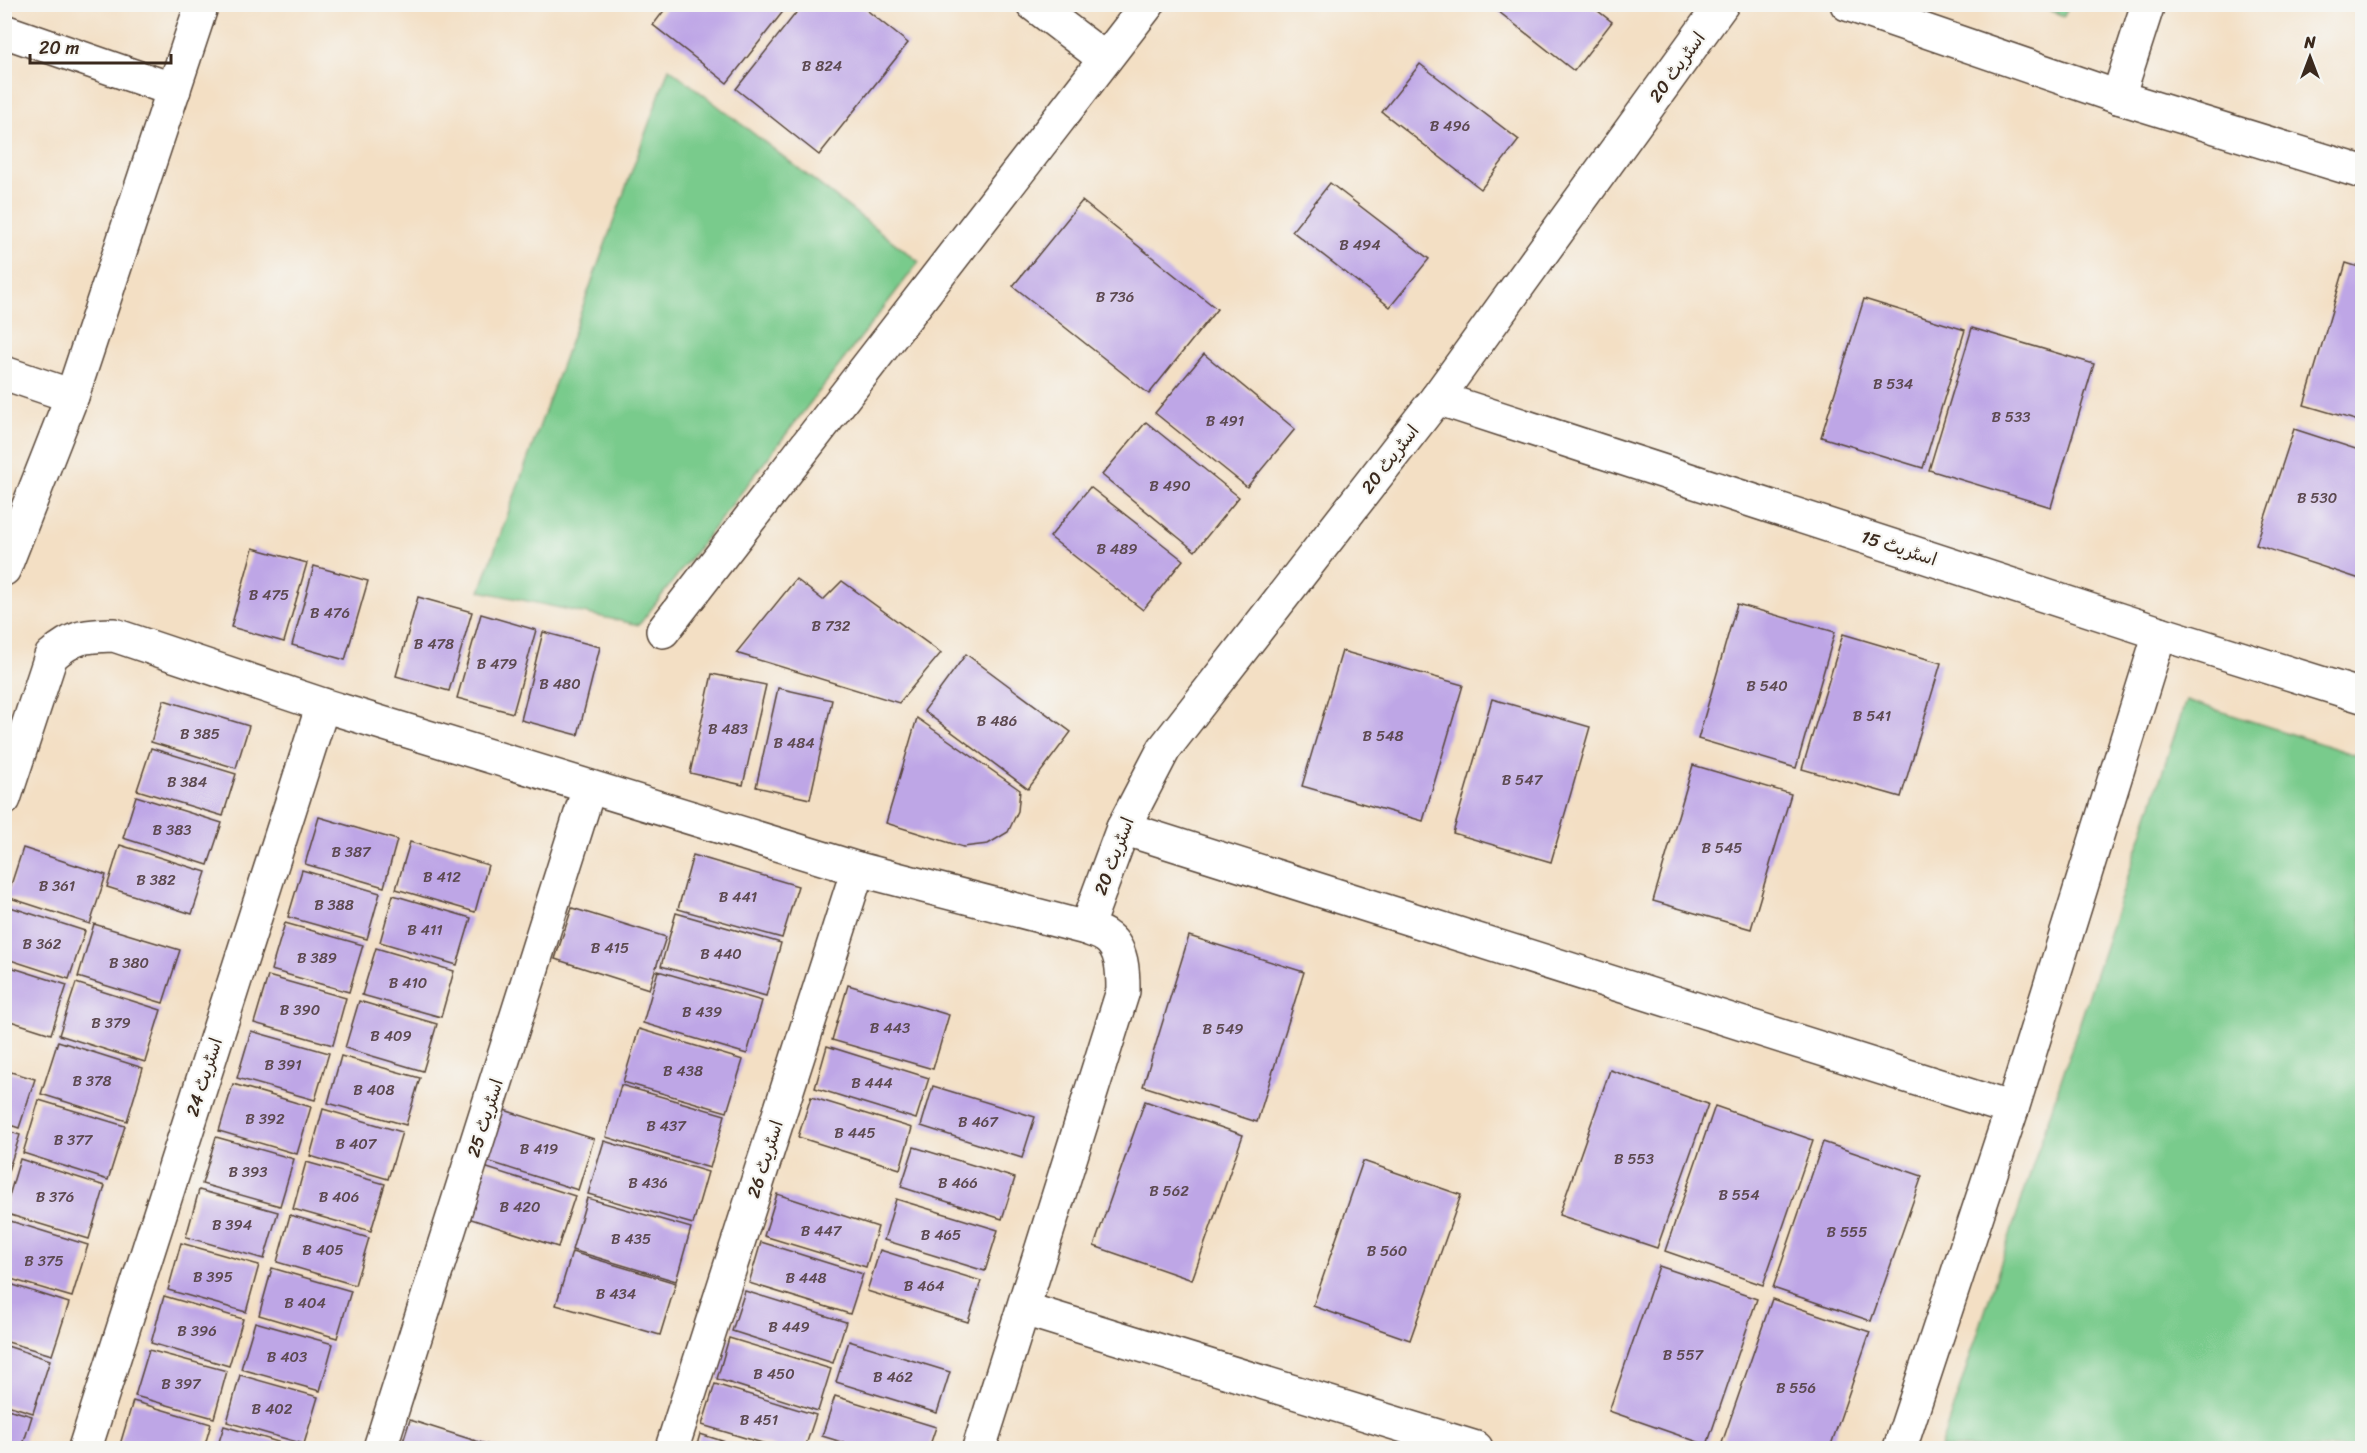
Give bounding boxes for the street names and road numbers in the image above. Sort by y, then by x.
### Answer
street label: اسٹریٹ 20 [1640,25,1714,109]
street label: اسٹریٹ 20 [1352,417,1428,501]
street label: اسٹریٹ 15 [1857,521,1941,575]
street label: اسٹریٹ 20 [1084,812,1144,900]
street label: اسٹریٹ 24 [176,1033,232,1121]
street label: اسٹریٹ 25 [457,1075,513,1161]
street label: اسٹریٹ 26 [737,1116,793,1202]

